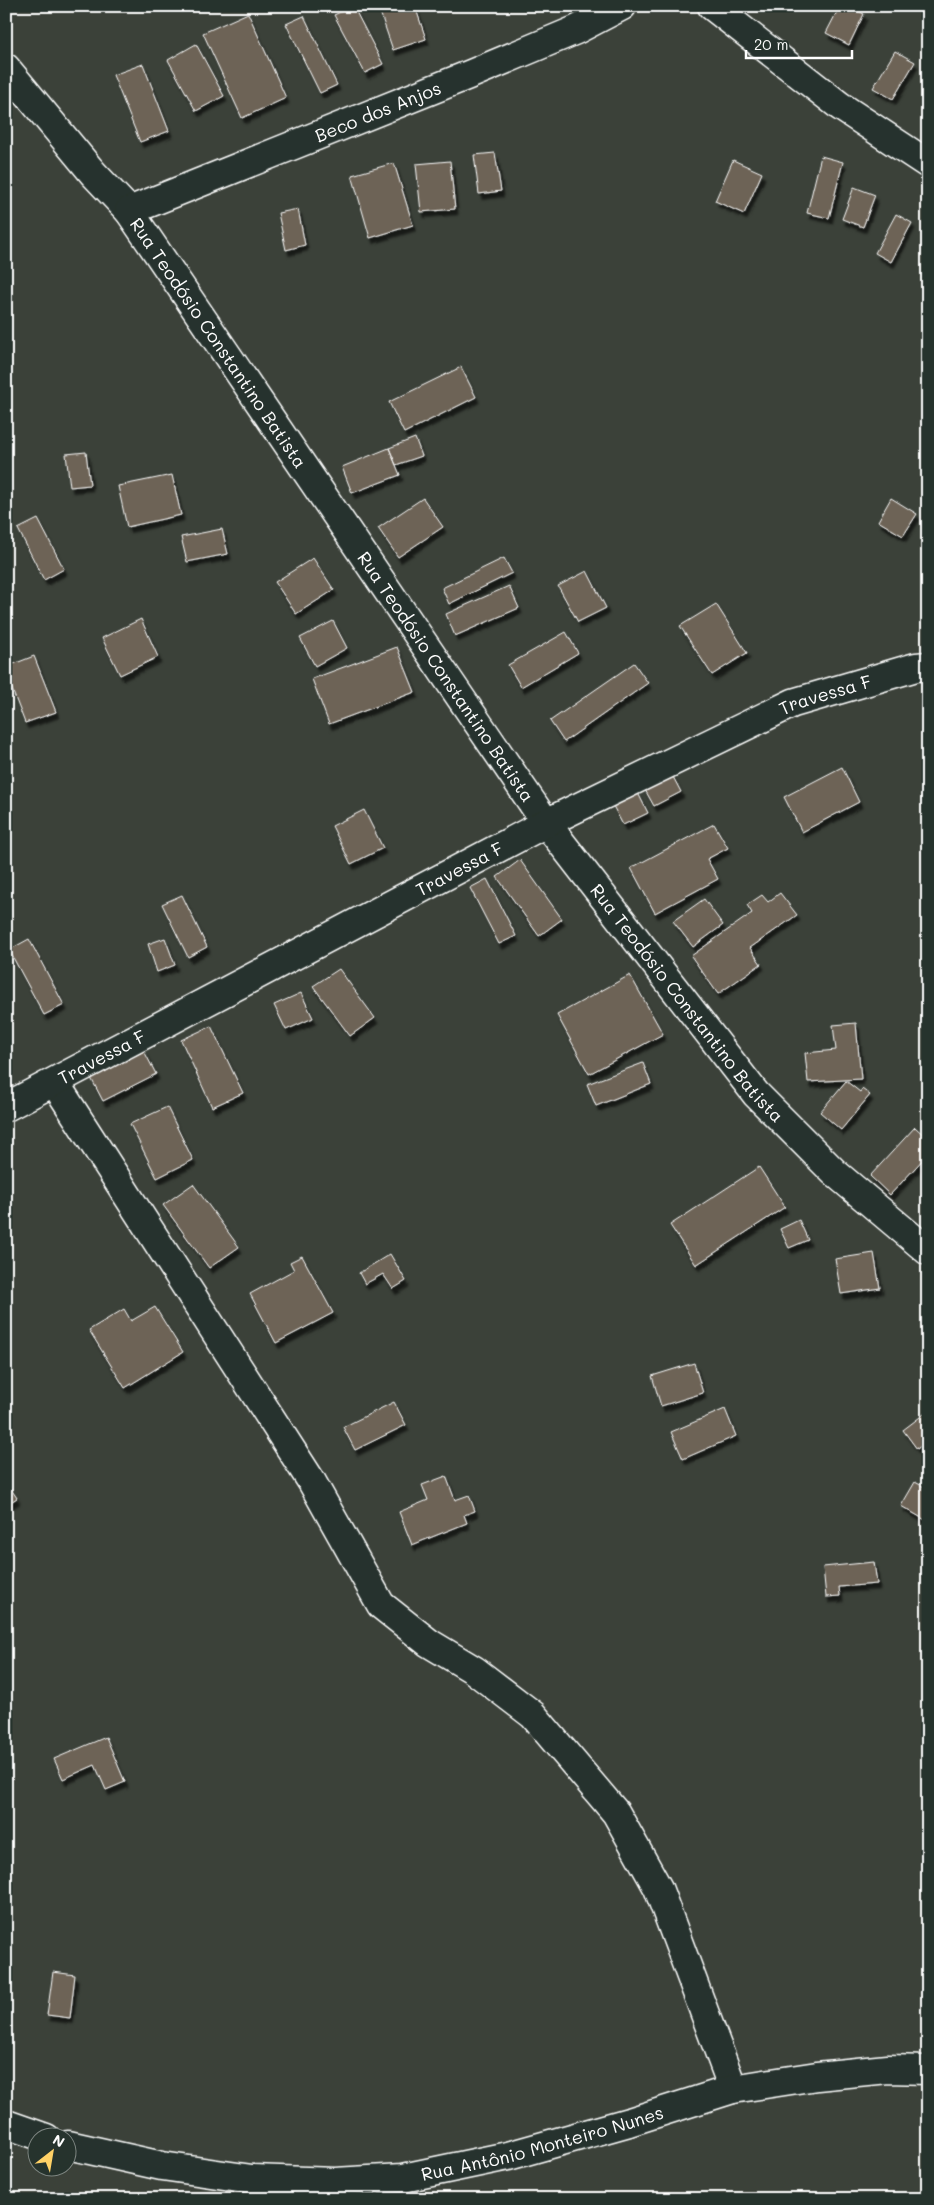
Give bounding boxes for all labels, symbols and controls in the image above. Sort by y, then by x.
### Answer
scale bar [746,28,853,60]
text: 20 m [754,34,788,54]
street label: Beco dos Anjos [311,75,444,147]
street label: Rua Teodósio Constantino Batista [125,213,313,473]
street label: Rua Teodósio Constantino Batista [352,547,540,806]
street label: Travessa F [775,669,874,720]
street label: Travessa F [411,836,507,902]
street label: Rua Teodósio Constantino Batista [585,879,789,1127]
street label: Travessa F [54,1024,149,1090]
street label: Rua Antônio Monteiro Nunes [419,2100,666,2186]
north arrow [28,2128,78,2178]
text: N [49,2130,68,2151]

